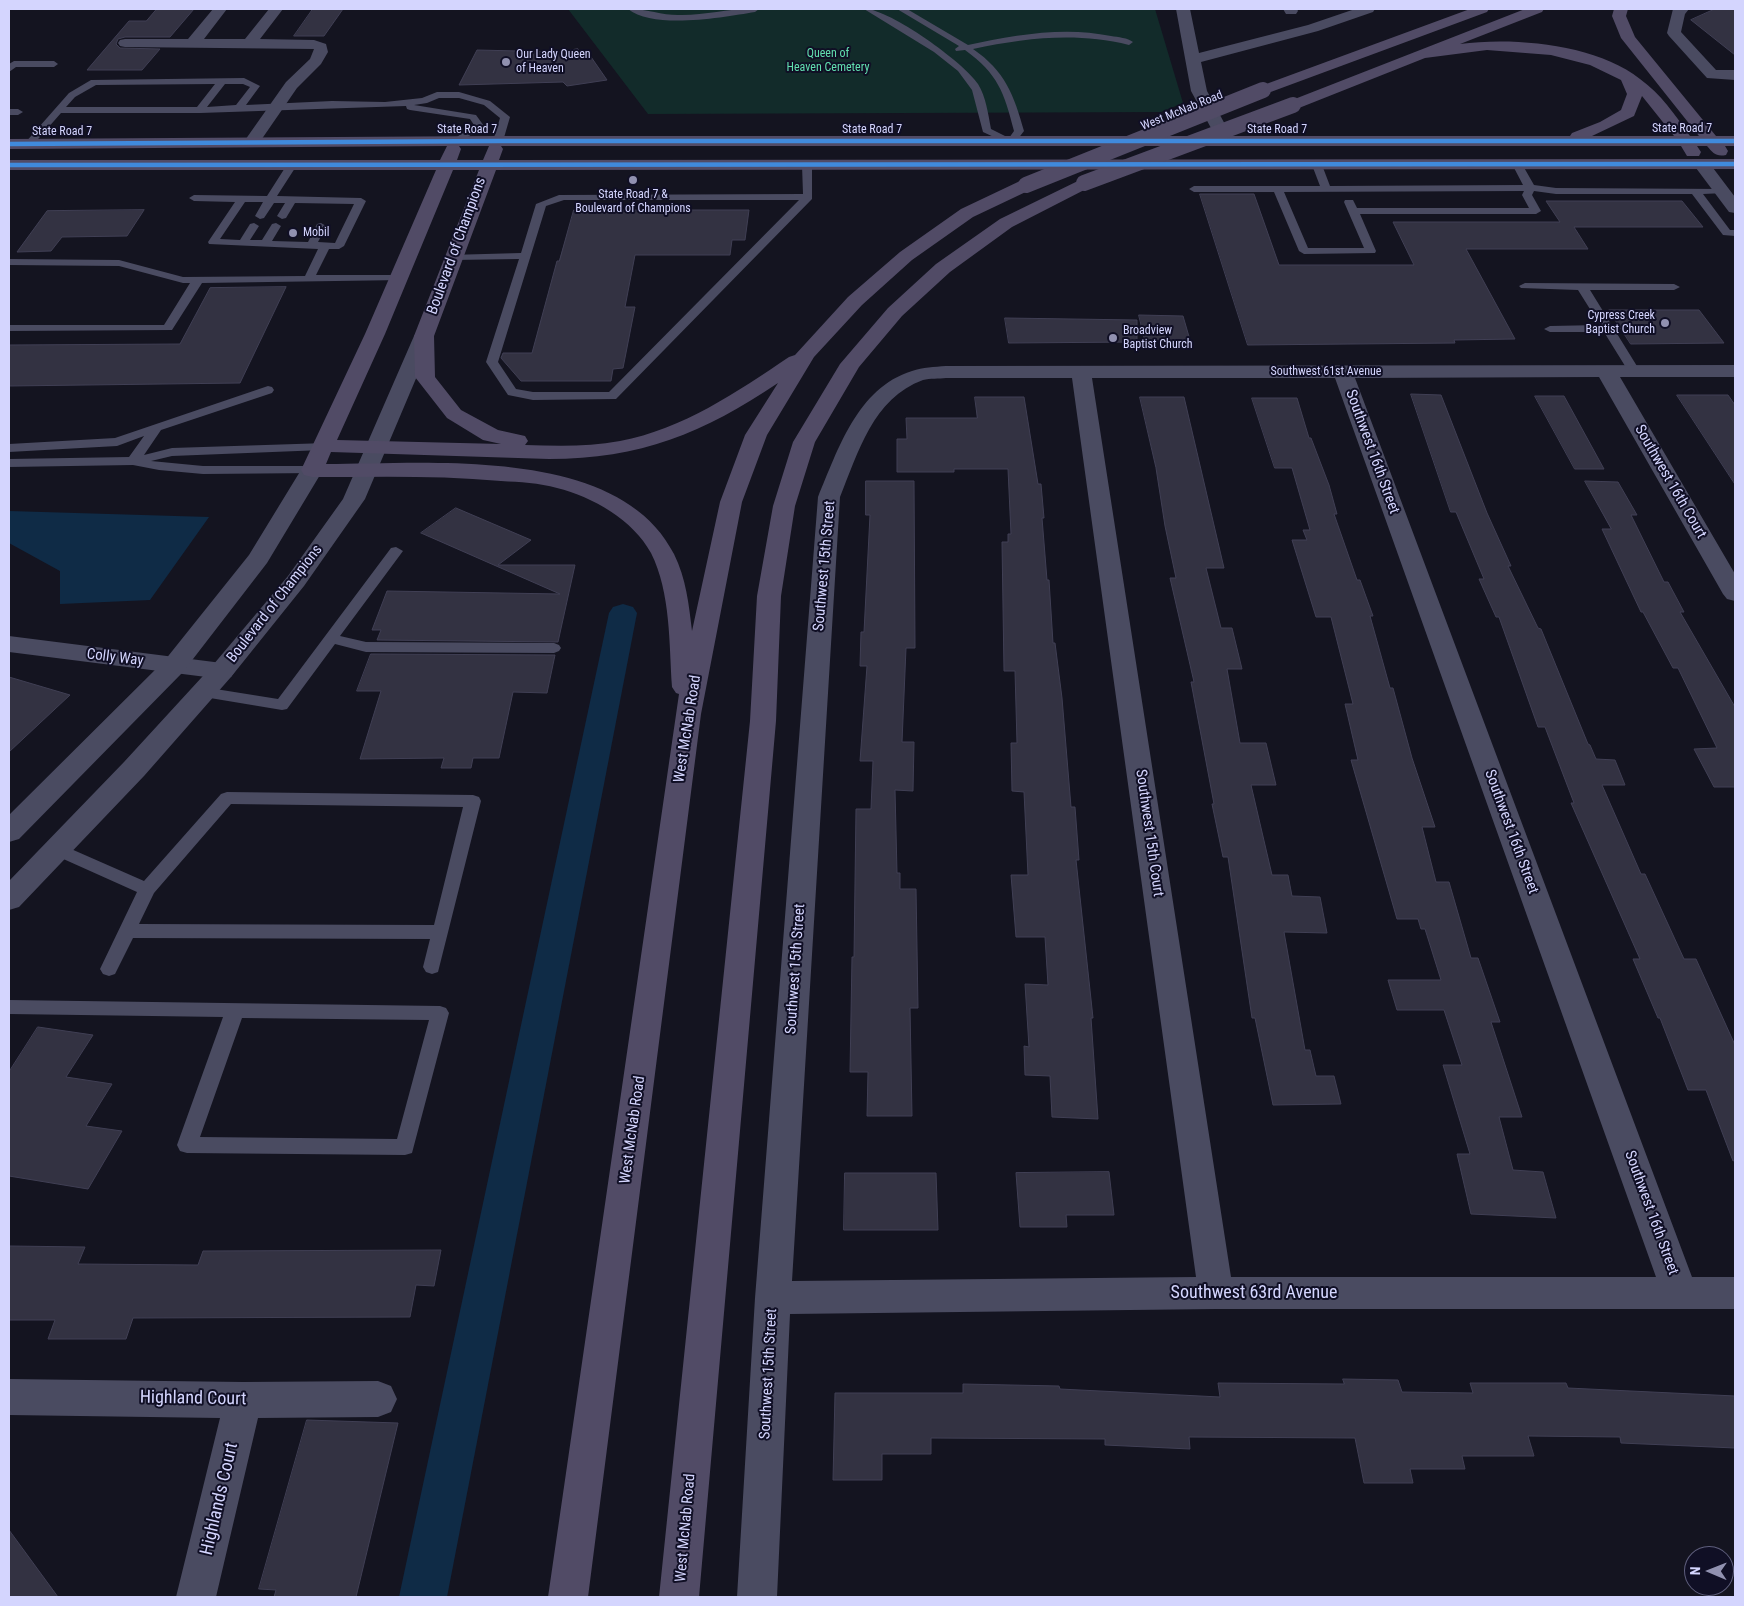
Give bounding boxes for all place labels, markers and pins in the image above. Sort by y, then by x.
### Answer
place label: Our Lady Queen of Heaven [516,48,591,76]
marker: Our Lady Queen of Heaven [500,56,512,68]
marker: State Road 7 & Boulevard of Champions [627,174,639,186]
place label: State Road 7 & Boulevard of Champions [575,188,691,216]
place label: Mobil [303,226,330,240]
marker: Mobil [287,227,299,239]
place label: Cypress Creek Baptist Church [1585,309,1655,337]
marker: Cypress Creek Baptist Church [1659,317,1671,329]
place label: Broadview Baptist Church [1123,324,1193,352]
marker: Broadview Baptist Church [1107,332,1119,344]

